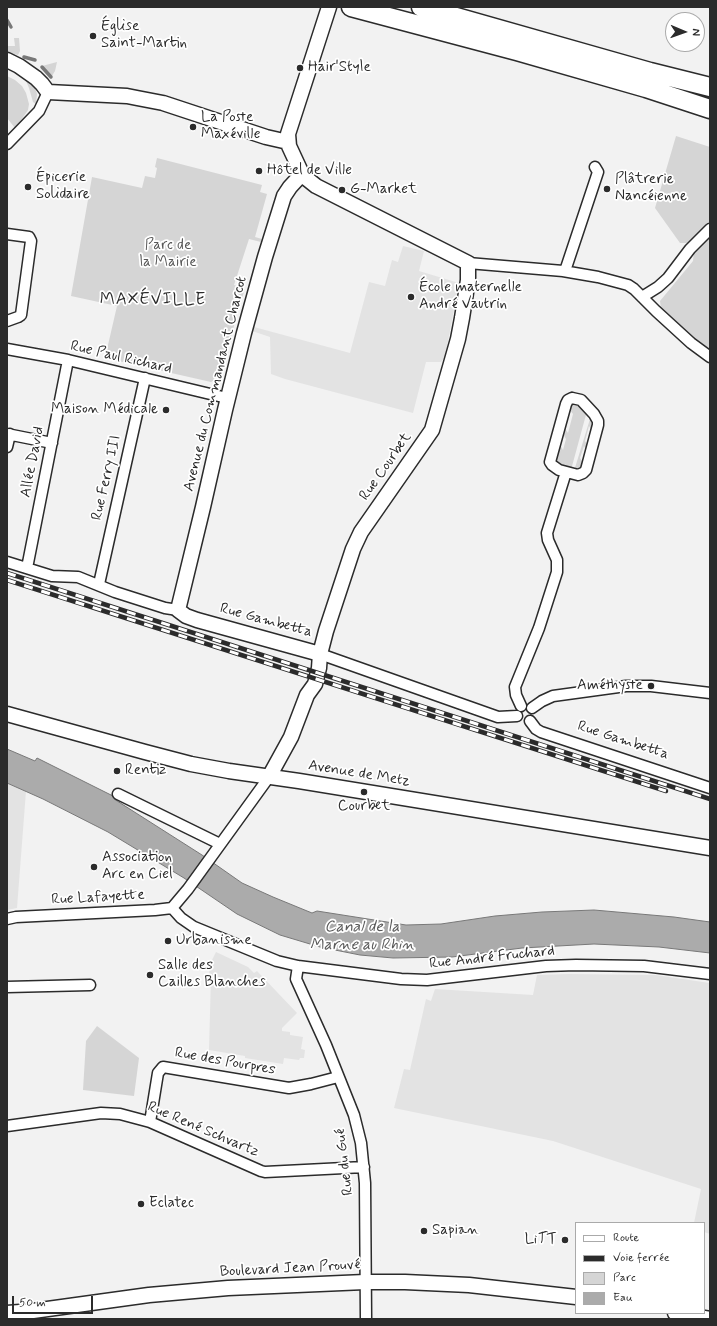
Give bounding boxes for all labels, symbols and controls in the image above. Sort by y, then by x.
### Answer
north arrow [665,12,705,52]
place label: Église Saint-Martin [101,18,187,53]
text: N [689,28,703,36]
marker: Église Saint-Martin [88,31,98,41]
place label: Hair'Style [308,59,371,77]
marker: Hair'Style [295,63,305,73]
place label: La Poste Maxéville [201,109,260,144]
marker: La Poste Maxéville [188,122,198,132]
place label: Hôtel de Ville [267,162,352,180]
marker: Hôtel de Ville [254,166,264,176]
place label: Épicerie Solidaire [36,169,90,204]
place label: Plâtrerie Nancéienne [615,171,687,206]
place label: G-Market [350,181,417,199]
marker: Épicerie Solidaire [23,182,33,192]
marker: Plâtrerie Nancéienne [602,184,612,194]
marker: G-Market [337,185,347,195]
park label: Parc de la Mairie [139,237,197,272]
street label: Avenue du Commandant Charcot [181,275,251,493]
place label: École maternelle André Vautrin [419,279,522,314]
district label: MAXÉVILLE [99,290,207,310]
marker: École maternelle André Vautrin [406,292,416,302]
street label: Rue Paul Richard [68,338,174,378]
place label: Maison Médicale [51,401,158,419]
marker: Maison Médicale [161,405,171,415]
street label: Allée David [17,425,49,499]
street label: Rue Courbet [356,430,416,504]
street label: Rue Ferry III [88,434,126,522]
street label: Rue Gambetta [218,600,314,642]
place label: Améthyste [577,677,643,695]
marker: Améthyste [646,681,656,691]
street label: Rue Gambetta [575,718,671,764]
street label: Avenue de Metz [307,757,411,791]
place label: Rentiz [125,762,167,780]
marker: Rentiz [112,766,122,776]
marker: Courbet [359,787,369,797]
place label: Courbet [338,798,390,816]
place label: Association Arc en Ciel [102,849,173,884]
marker: Association Arc en Ciel [89,862,99,872]
street label: Rue Lafayette [51,887,145,909]
water label: Canal de la Marne au Rhin [310,918,414,956]
place label: Urbanisme [176,932,252,950]
marker: Urbanisme [163,936,173,946]
street label: Rue André Fruchard [428,942,556,974]
place label: Salle des Cailles Blanches [158,957,266,992]
marker: Salle des Cailles Blanches [145,970,155,980]
street label: Rue des Pourpres [173,1044,277,1080]
street label: Rue René Schvartz [144,1098,262,1162]
street label: Rue du Gué [332,1127,358,1197]
place label: Eclatec [149,1195,194,1213]
marker: Eclatec [136,1199,146,1209]
place label: Sapian [432,1222,479,1240]
legend [575,1222,705,1314]
marker: Sapian [419,1226,429,1236]
text: Route [613,1230,639,1246]
place label: LiTT [525,1231,557,1249]
marker: LiTT [560,1235,570,1245]
text: Voie ferrée [613,1250,670,1266]
street label: Boulevard Jean Prouvé [219,1256,361,1282]
text: Parc [613,1270,636,1286]
scale bar [14,1288,95,1314]
text: Eau [613,1290,632,1306]
text: 50 m [19,1295,46,1311]

